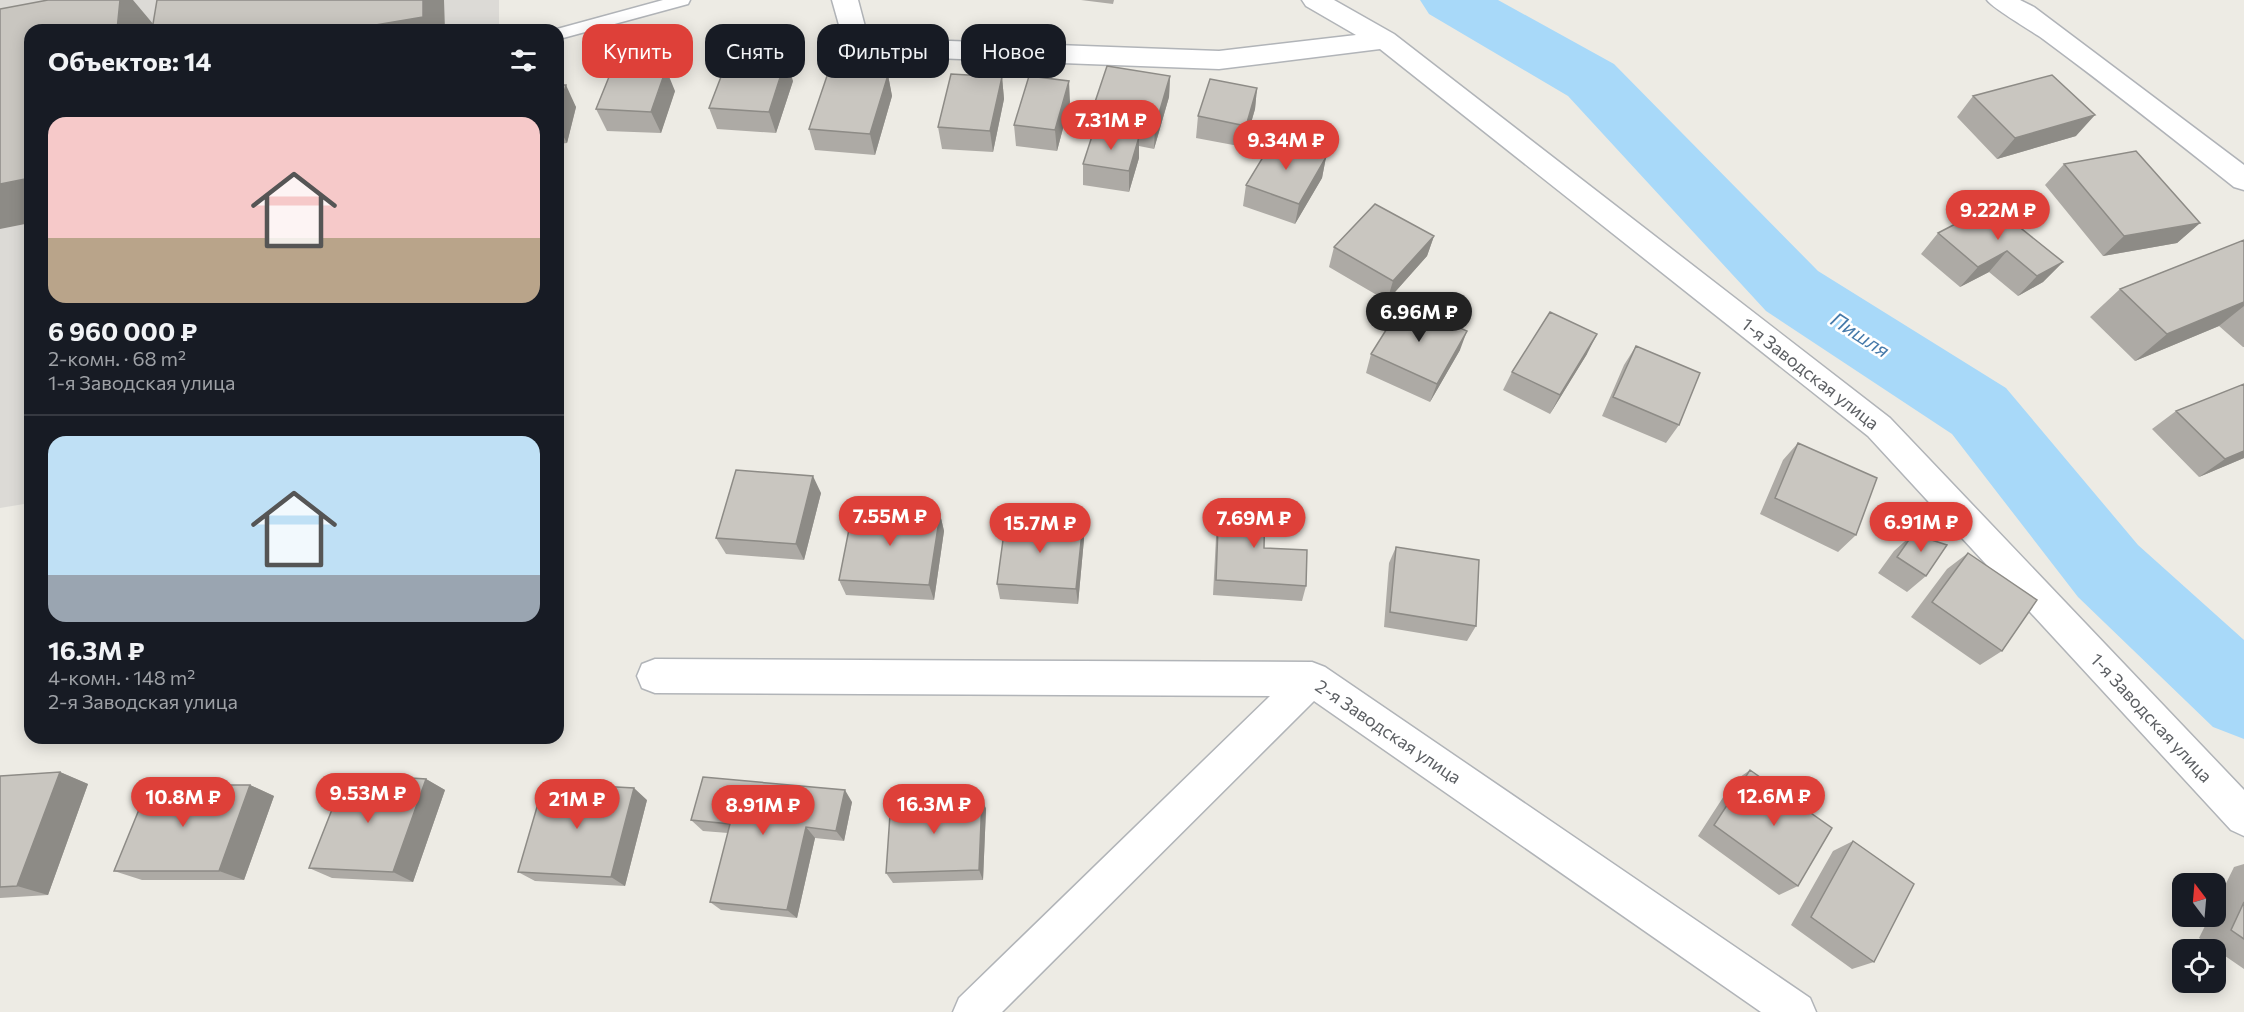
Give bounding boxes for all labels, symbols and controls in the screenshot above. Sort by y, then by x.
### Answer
chip: Купить [582,24,693,78]
chip: Снять [705,24,805,78]
chip: Фильтры [817,24,949,78]
chip: Новое [961,24,1066,78]
icon: filters [507,44,540,77]
text: Объектов: 14 [48,45,212,76]
pin: 7.31M ₽ [1056,100,1166,151]
text: 7.31M ₽ [1075,107,1147,131]
pin: 9.34M ₽ [1231,120,1341,171]
text: 9.34M ₽ [1247,127,1325,151]
icon: home [240,156,348,264]
pin: 9.22M ₽ [1943,190,2053,241]
text: 9.22M ₽ [1960,197,2036,221]
pin: 6.96M ₽ [1364,292,1474,343]
text: 6.96M ₽ [1380,299,1458,323]
water label: Пишля [1827,306,1894,362]
street label: 1-я Заводская улица [1737,313,1884,434]
text: 6 960 000 ₽ [48,315,197,346]
text: 2-комн. · 68 m² [48,346,186,370]
text: 1-я Заводская улица [48,370,235,394]
icon: home [240,475,348,583]
pin: 7.55M ₽ [835,496,945,547]
pin: 7.69M ₽ [1199,498,1309,549]
pin: 6.91M ₽ [1866,502,1976,553]
text: 7.55M ₽ [853,503,927,527]
pin: 15.7M ₽ [985,503,1095,554]
text: 7.69M ₽ [1216,505,1292,529]
text: 6.91M ₽ [1884,509,1958,533]
text: 15.7M ₽ [1004,510,1076,534]
text: 16.3M ₽ [48,634,145,665]
street label: 1-я Заводская улица [2086,648,2217,786]
text: 4-комн. · 148 m² [48,665,195,689]
street label: 2-я Заводская улица [1312,674,1466,788]
text: 2-я Заводская улица [48,689,238,713]
pin: 9.53M ₽ [313,773,423,824]
pin: 12.6M ₽ [1719,776,1829,827]
pin: 10.8M ₽ [128,777,238,828]
pin: 21M ₽ [535,779,619,830]
text: 9.53M ₽ [330,780,406,804]
text: 12.6M ₽ [1737,783,1811,807]
text: 10.8M ₽ [145,784,221,808]
pin: 16.3M ₽ [879,784,989,835]
pin: 8.91M ₽ [708,785,818,836]
text: 21M ₽ [549,786,605,810]
text: 16.3M ₽ [897,791,971,815]
text: 8.91M ₽ [726,792,800,816]
north arrow [2172,873,2226,927]
map controls [2172,873,2226,993]
button: locate [2172,939,2226,993]

